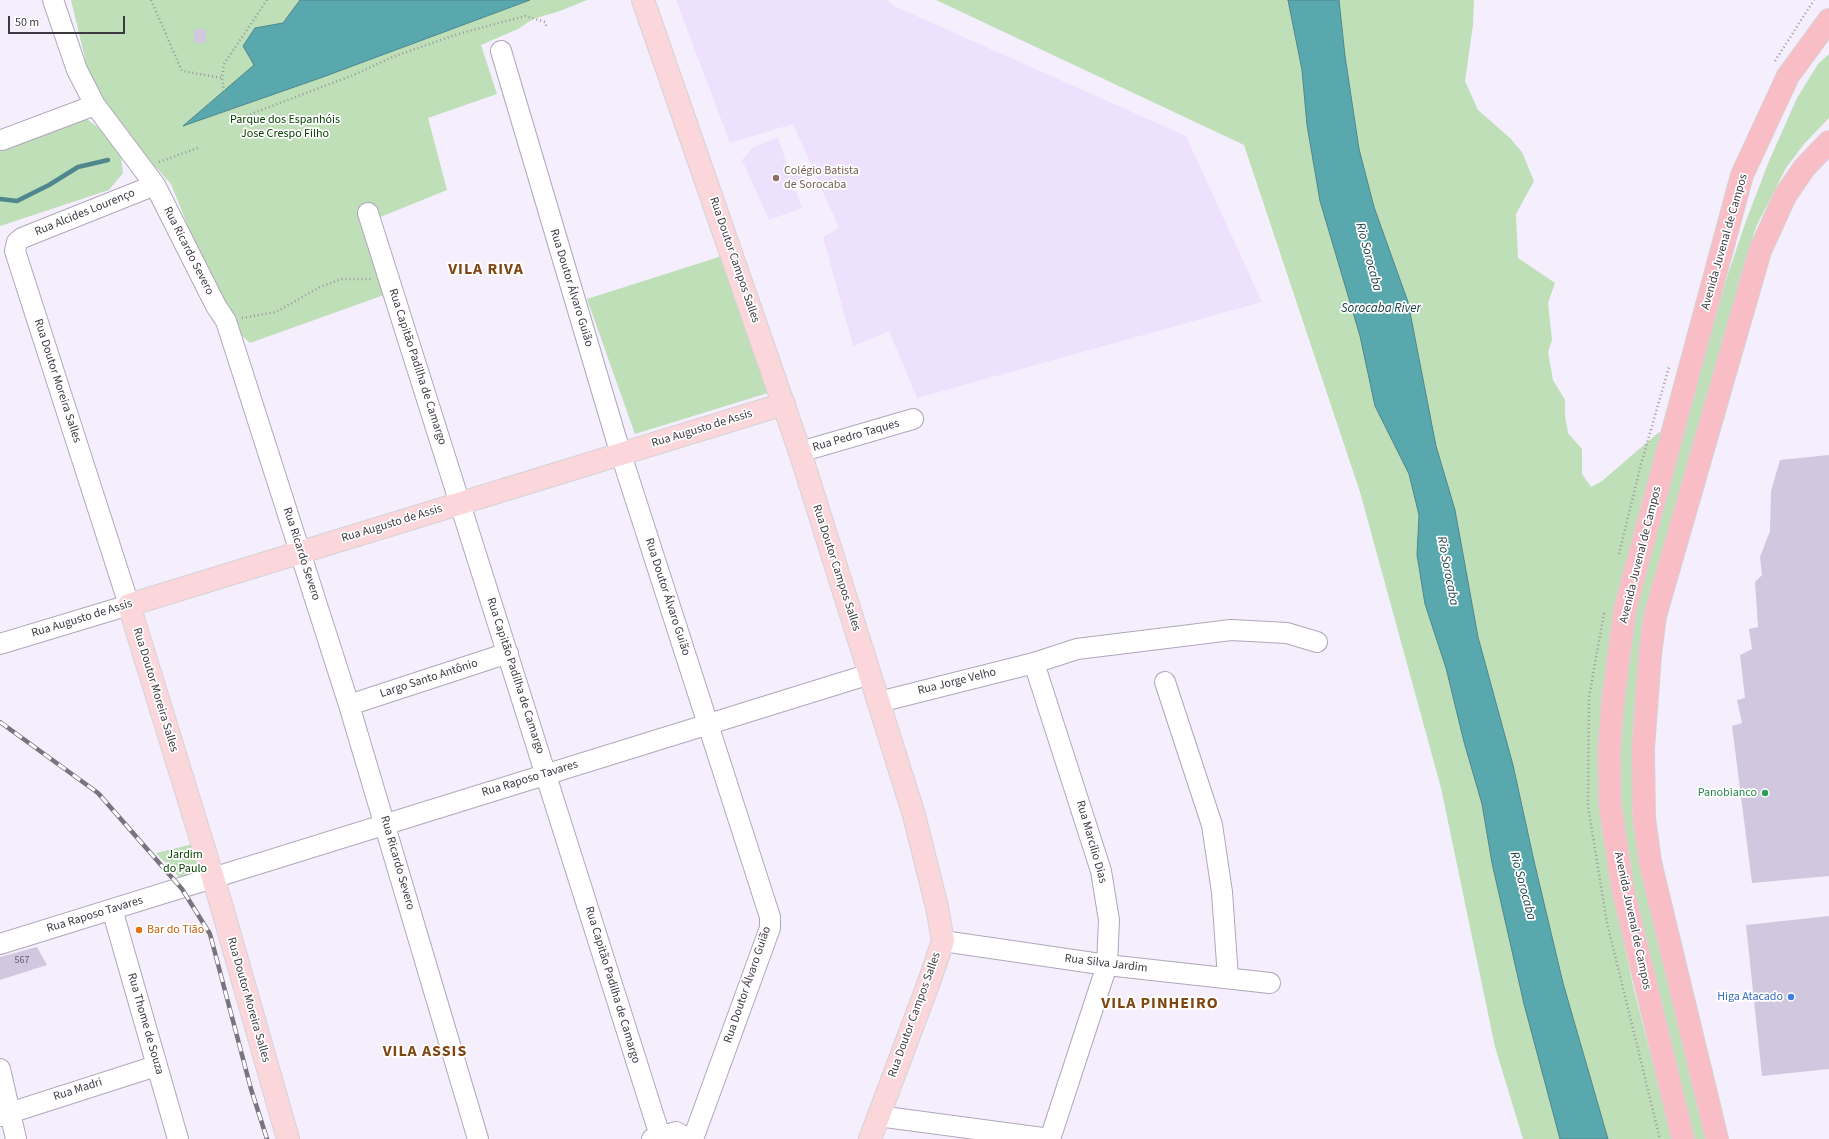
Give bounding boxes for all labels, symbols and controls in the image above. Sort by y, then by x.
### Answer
scale bar [10,8,127,34]
text: 50 m [15,14,39,31]
park label: Parque dos Espanhóis Jose Crespo Filho [230,113,340,141]
place label: Colégio Batista de Sorocaba [784,164,859,192]
marker: Colégio Batista de Sorocaba [771,173,781,183]
street label: Avenida Juvenal de Campos [1699,173,1751,311]
street label: Rua Alcides Lourenço [33,186,137,240]
street label: Rua Doutor Campos Salles [706,195,762,325]
street label: Rua Ricardo Severo [160,204,216,298]
water label: Rio Sorocaba [1351,221,1385,293]
street label: Rua Doutor Álvaro Guião [546,227,596,349]
district label: VILA RIVA [448,260,524,280]
street label: Rua Capitão Padilha de Camargo [385,287,449,447]
water label: Sorocaba River [1341,301,1421,317]
street label: Rua Doutor Moreira Salles [30,317,84,445]
street label: Rua Augusto de Assis [650,407,754,451]
street label: Rua Pedro Taques [811,417,901,455]
street label: Avenida Juvenal de Campos [1617,485,1665,625]
street label: Rua Augusto de Assis [340,502,444,546]
street label: Rua Doutor Campos Salles [809,503,863,633]
street label: Rua Ricardo Severo [279,506,323,602]
water label: Rio Sorocaba [1433,535,1461,607]
street label: Rua Doutor Álvaro Guião [641,536,693,658]
street label: Rua Capitão Padilha de Camargo [483,596,547,756]
street label: Rua Augusto de Assis [30,597,134,641]
street label: Rua Doutor Moreira Salles [129,626,181,754]
street label: Largo Santo Antônio [378,656,480,702]
street label: Rua Jorge Velho [916,665,998,699]
street label: Rua Raposo Tavares [480,758,580,800]
place label: Panobianco [1698,786,1757,800]
marker: Panobianco [1760,788,1770,798]
street label: Rua Marcilio Dias [1072,799,1110,885]
street label: Rua Ricardo Severo [377,814,417,912]
park label: Jardim do Paulo [163,848,207,876]
water label: Rio Sorocaba [1505,850,1539,922]
street label: Avenida Juvenal de Campos [1610,851,1654,991]
street label: Rua Raposo Tavares [45,894,145,936]
street label: Rua Capitão Padilha de Camargo [581,905,643,1065]
place label: Bar do Tião [147,923,204,937]
marker: Bar do Tião [134,925,144,935]
street label: Rua Doutor Álvaro Guião [721,925,775,1045]
street label: Rua Doutor Moreira Salles [223,936,273,1064]
street label: Rua Doutor Campos Salles [886,950,944,1080]
street label: Rua Silva Jardim [1064,952,1148,976]
house number: 567 [15,955,29,967]
street label: Rua Thome de Souza [124,972,166,1076]
place label: Higa Atacado [1717,990,1783,1004]
marker: Higa Atacado [1786,992,1796,1002]
district label: VILA PINHEIRO [1101,994,1219,1014]
district label: VILA ASSIS [383,1042,467,1062]
street label: Rua Madri [52,1075,104,1105]

